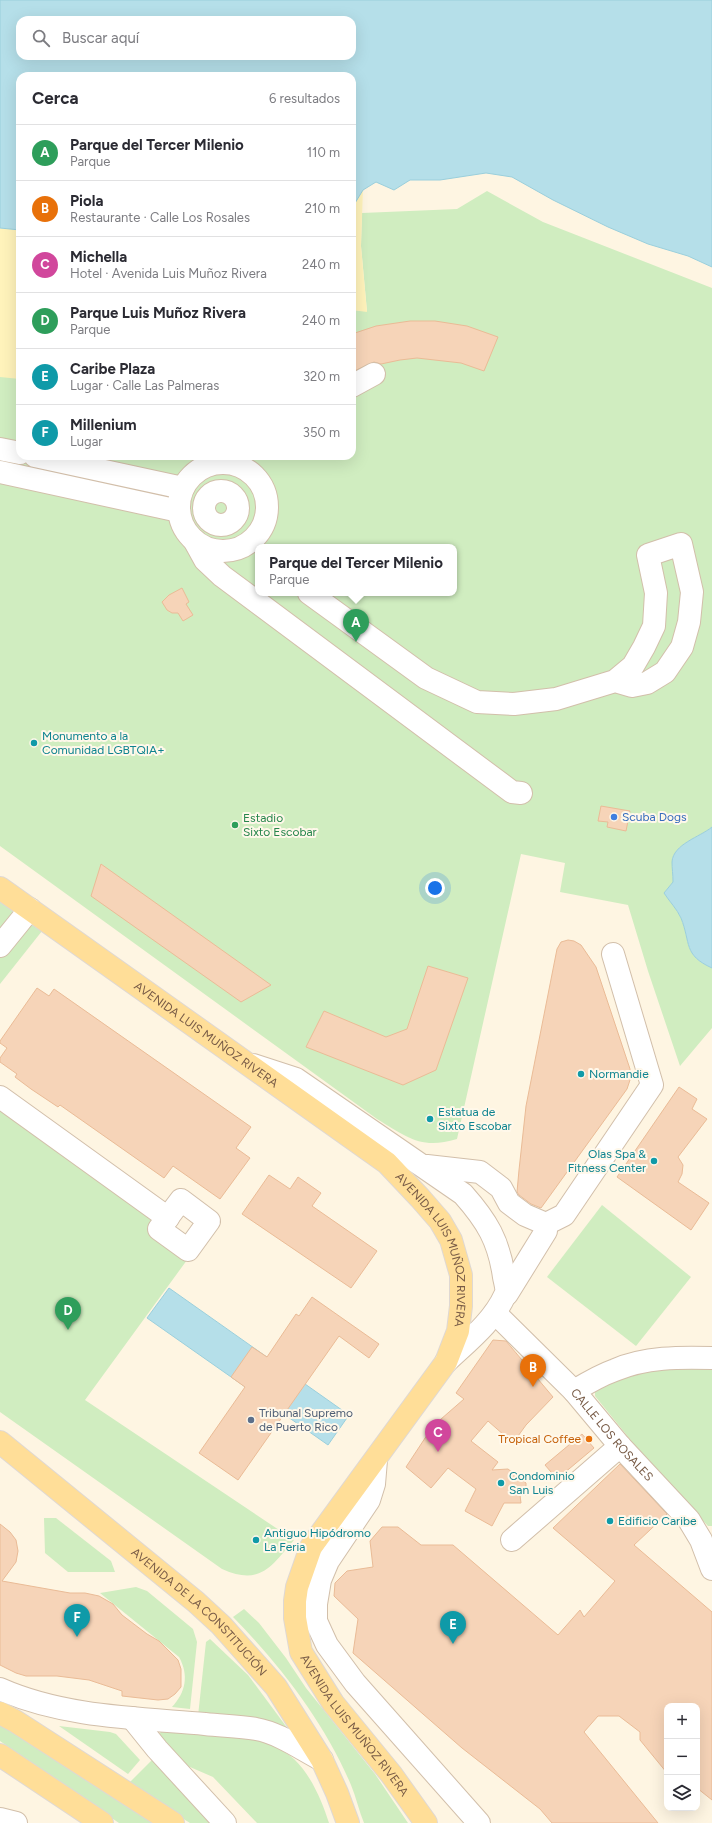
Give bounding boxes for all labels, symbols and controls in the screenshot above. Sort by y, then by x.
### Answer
search box [16,16,356,60]
icon: search [30,27,52,49]
text: Buscar aquí [62,29,139,47]
text: Cerca [32,88,79,108]
text: 6 resultados [269,91,340,106]
text: Parque del Tercer Milenio [70,136,244,154]
text: A [40,145,50,160]
text: 110 m [307,145,340,160]
text: Parque [70,154,110,169]
text: Piola [70,192,103,210]
text: B [41,201,49,216]
text: 210 m [305,201,340,216]
text: Restaurante · Calle Los Rosales [70,210,250,225]
text: Michella [70,248,127,266]
text: C [40,257,50,272]
text: 240 m [302,257,340,272]
text: Hotel · Avenida Luis Muñoz Rivera [70,266,267,281]
text: Parque Luis Muñoz Rivera [70,304,246,322]
text: D [40,313,50,328]
text: 240 m [302,313,340,328]
text: Parque [70,322,110,337]
text: Caribe Plaza [70,360,155,378]
text: E [41,369,49,384]
text: 320 m [303,369,340,384]
text: Lugar · Calle Las Palmeras [70,378,219,393]
text: Millenium [70,416,137,434]
text: F [41,425,49,440]
text: 350 m [303,425,340,440]
text: Lugar [70,434,103,449]
popup [255,544,457,596]
text: Parque del Tercer Milenio [269,554,443,572]
text: Parque [269,572,309,587]
pin: A [343,609,369,642]
place label: Monumento a la Comunidad LGBTQIA+ [42,729,165,757]
marker: Monumento a la Comunidad LGBTQIA+ [29,738,39,748]
place label: Scuba Dogs [622,810,687,824]
place label: Estadio Sixto Escobar [243,811,317,839]
marker: Scuba Dogs [609,812,619,822]
marker: Estadio Sixto Escobar [230,820,240,830]
your location [425,878,445,898]
street label: AVENIDA LUIS MUÑOZ RIVERA [132,979,281,1090]
place label: Normandie [589,1067,649,1081]
marker: Normandie [576,1069,586,1079]
place label: Estatua de Sixto Escobar [438,1105,512,1133]
marker: Estatua de Sixto Escobar [425,1114,435,1124]
place label: Olas Spa & Fitness Center [568,1147,646,1175]
marker: Olas Spa & Fitness Center [649,1156,659,1166]
street label: AVENIDA LUIS MUÑOZ RIVERA [393,1170,468,1328]
pin: D [55,1297,81,1330]
pin: B [520,1354,546,1387]
street label: CALLE LOS ROSALES [568,1386,656,1484]
place label: Tribunal Supremo de Puerto Rico [259,1406,353,1434]
marker: Tribunal Supremo de Puerto Rico [246,1415,256,1425]
pin: C [425,1419,451,1452]
place label: Tropical Coffee [498,1432,581,1446]
marker: Tropical Coffee [584,1434,594,1444]
place label: Condominio San Luis [509,1469,575,1497]
marker: Condominio San Luis [496,1478,506,1488]
place label: Edificio Caribe [618,1514,697,1528]
marker: Edificio Caribe [605,1516,615,1526]
place label: Antiguo Hipódromo La Feria [264,1526,371,1554]
marker: Antiguo Hipódromo La Feria [251,1535,261,1545]
street label: AVENIDA DE LA CONSTITUCIÓN [128,1545,270,1679]
pin: F [64,1604,90,1637]
pin: E [440,1611,466,1644]
street label: AVENIDA LUIS MUÑOZ RIVERA [297,1652,412,1799]
map controls [664,1703,700,1811]
button: + [664,1703,700,1739]
button: − [664,1739,700,1775]
button: layers [664,1775,700,1811]

